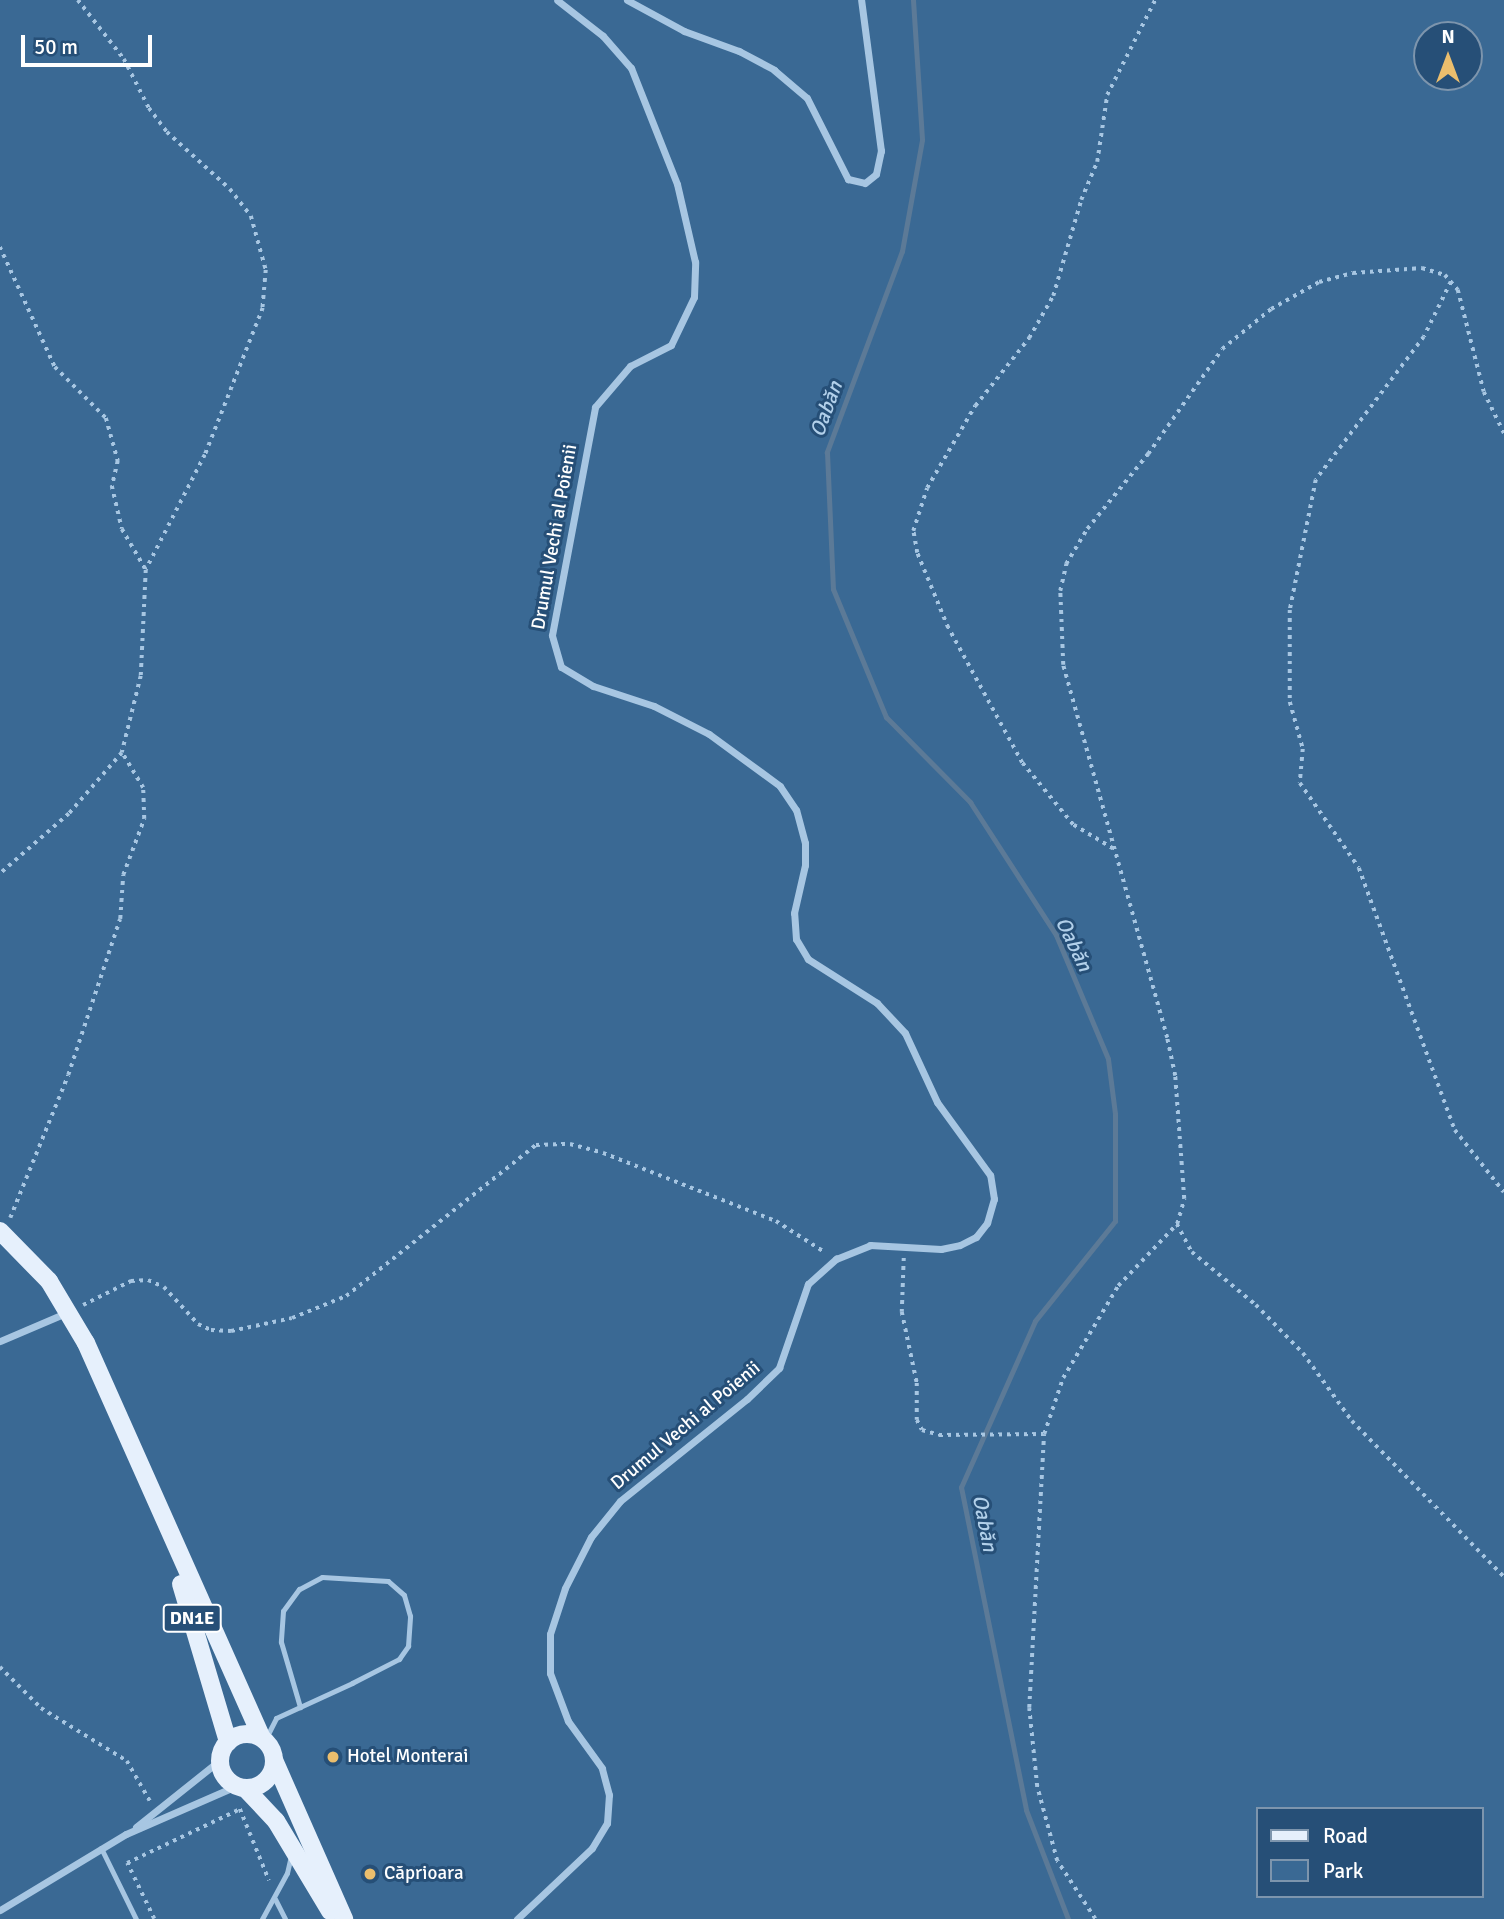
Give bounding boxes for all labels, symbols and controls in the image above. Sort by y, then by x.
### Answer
scale bar [24,21,156,65]
north arrow [1413,21,1483,91]
text: N [1441,25,1455,49]
text: 50 m [34,34,78,60]
water label: Oabăn [804,378,848,440]
street label: Drumul Vechi al Poienii [527,442,583,632]
water label: Oabăn [1050,913,1098,975]
street label: Drumul Vechi al Poienii [607,1357,765,1495]
water label: Oabăn [967,1492,1003,1554]
road number: DN1E [162,1604,222,1632]
place label: Hotel Monterai [347,1746,469,1768]
marker: Hotel Monterai [325,1749,341,1765]
legend [1256,1807,1483,1898]
text: Road [1323,1823,1368,1849]
text: Park [1323,1858,1363,1884]
place label: Căprioara [384,1863,464,1885]
marker: Căprioara [362,1866,378,1882]

